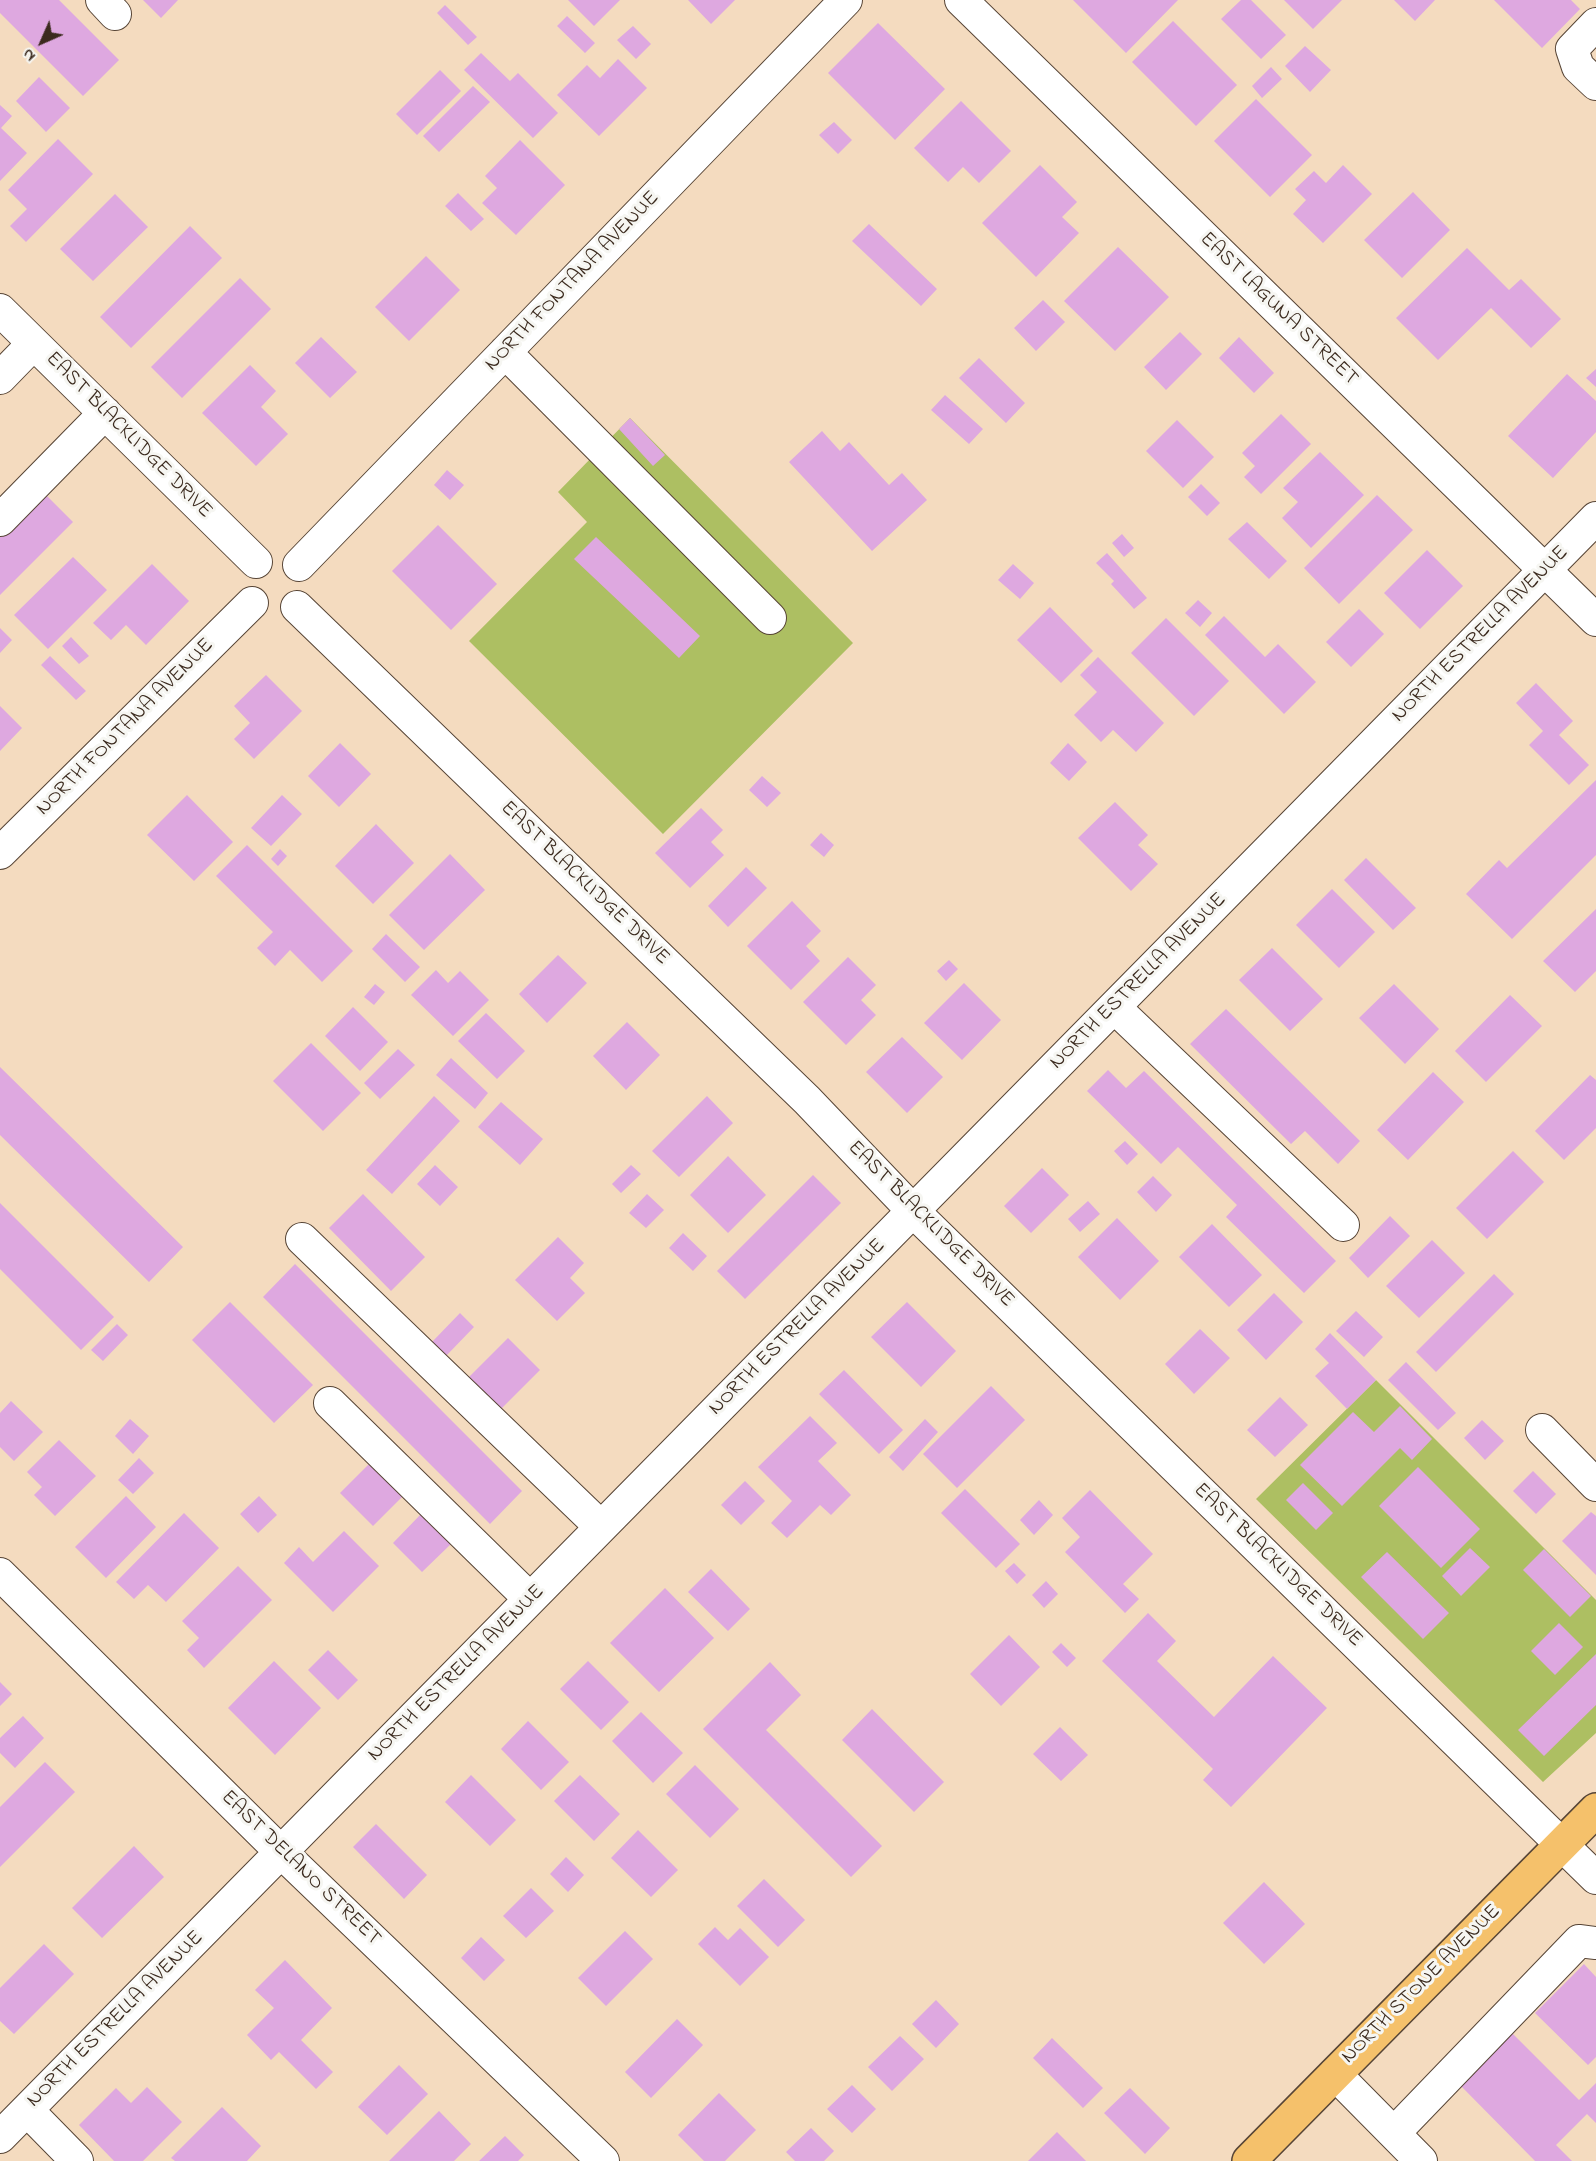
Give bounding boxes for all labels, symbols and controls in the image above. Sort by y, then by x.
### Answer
north arrow [12,12,72,72]
text: N [17,42,42,67]
street label: NORTH FONTANA AVENUE [480,187,666,377]
street label: EAST LAGUNA STREET [1194,228,1362,392]
street label: EAST BLACKLIDGE DRIVE [39,347,217,525]
street label: NORTH ESTRELLA AVENUE [1387,541,1575,729]
street label: NORTH FONTANA AVENUE [32,634,220,822]
street label: EAST BLACKLIDGE DRIVE [494,797,674,971]
street label: NORTH ESTRELLA AVENUE [1045,888,1233,1076]
street label: EAST BLACKLIDGE DRIVE [841,1136,1019,1314]
street label: NORTH ESTRELLA AVENUE [704,1234,892,1422]
street label: EAST BLACKLIDGE DRIVE [1187,1479,1367,1653]
street label: NORTH ESTRELLA AVENUE [363,1580,551,1768]
street label: EAST DELANO STREET [215,1786,385,1952]
street label: NORTH STONE AVENUE [1337,1900,1507,2070]
street label: NORTH ESTRELLA AVENUE [22,1926,210,2114]

